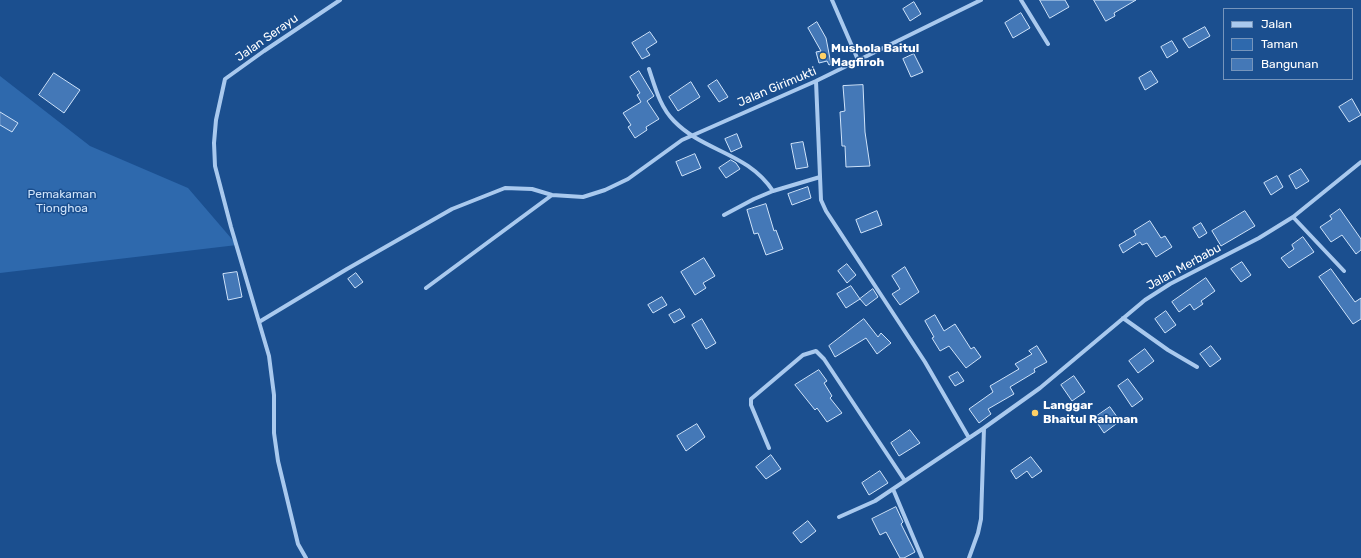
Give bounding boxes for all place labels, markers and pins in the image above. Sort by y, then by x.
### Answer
place label: Mushola Baitul Magfiroh [831,42,919,70]
marker: Mushola Baitul Magfiroh [818,51,828,61]
place label: Langgar Bhaitul Rahman [1043,399,1138,427]
marker: Langgar Bhaitul Rahman [1030,408,1040,418]

